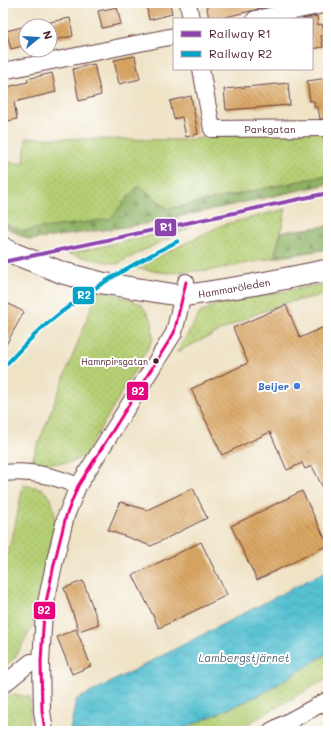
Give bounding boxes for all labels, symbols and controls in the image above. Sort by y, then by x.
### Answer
north arrow [18,18,58,58]
legend [173,18,313,70]
text: Railway R1 [209,25,271,41]
text: N [40,28,56,41]
text: Railway R2 [209,45,272,61]
street label: Parkgatan [245,122,295,136]
line badge: R1 [154,218,177,237]
text: R1 [160,219,172,234]
street label: Hammaröleden [197,275,271,301]
line badge: R2 [72,286,95,305]
text: R2 [77,287,91,302]
place label: Hamnpirsgatan [81,356,148,367]
marker: Hamnpirsgatan [151,356,161,366]
place label: Beijer [258,379,289,393]
line badge: 92 [126,381,149,401]
marker: Beijer [292,381,302,391]
text: 92 [132,383,144,398]
line badge: 92 [33,601,56,620]
text: 92 [38,602,50,617]
water label: Lambergstjärnet [198,650,290,665]

